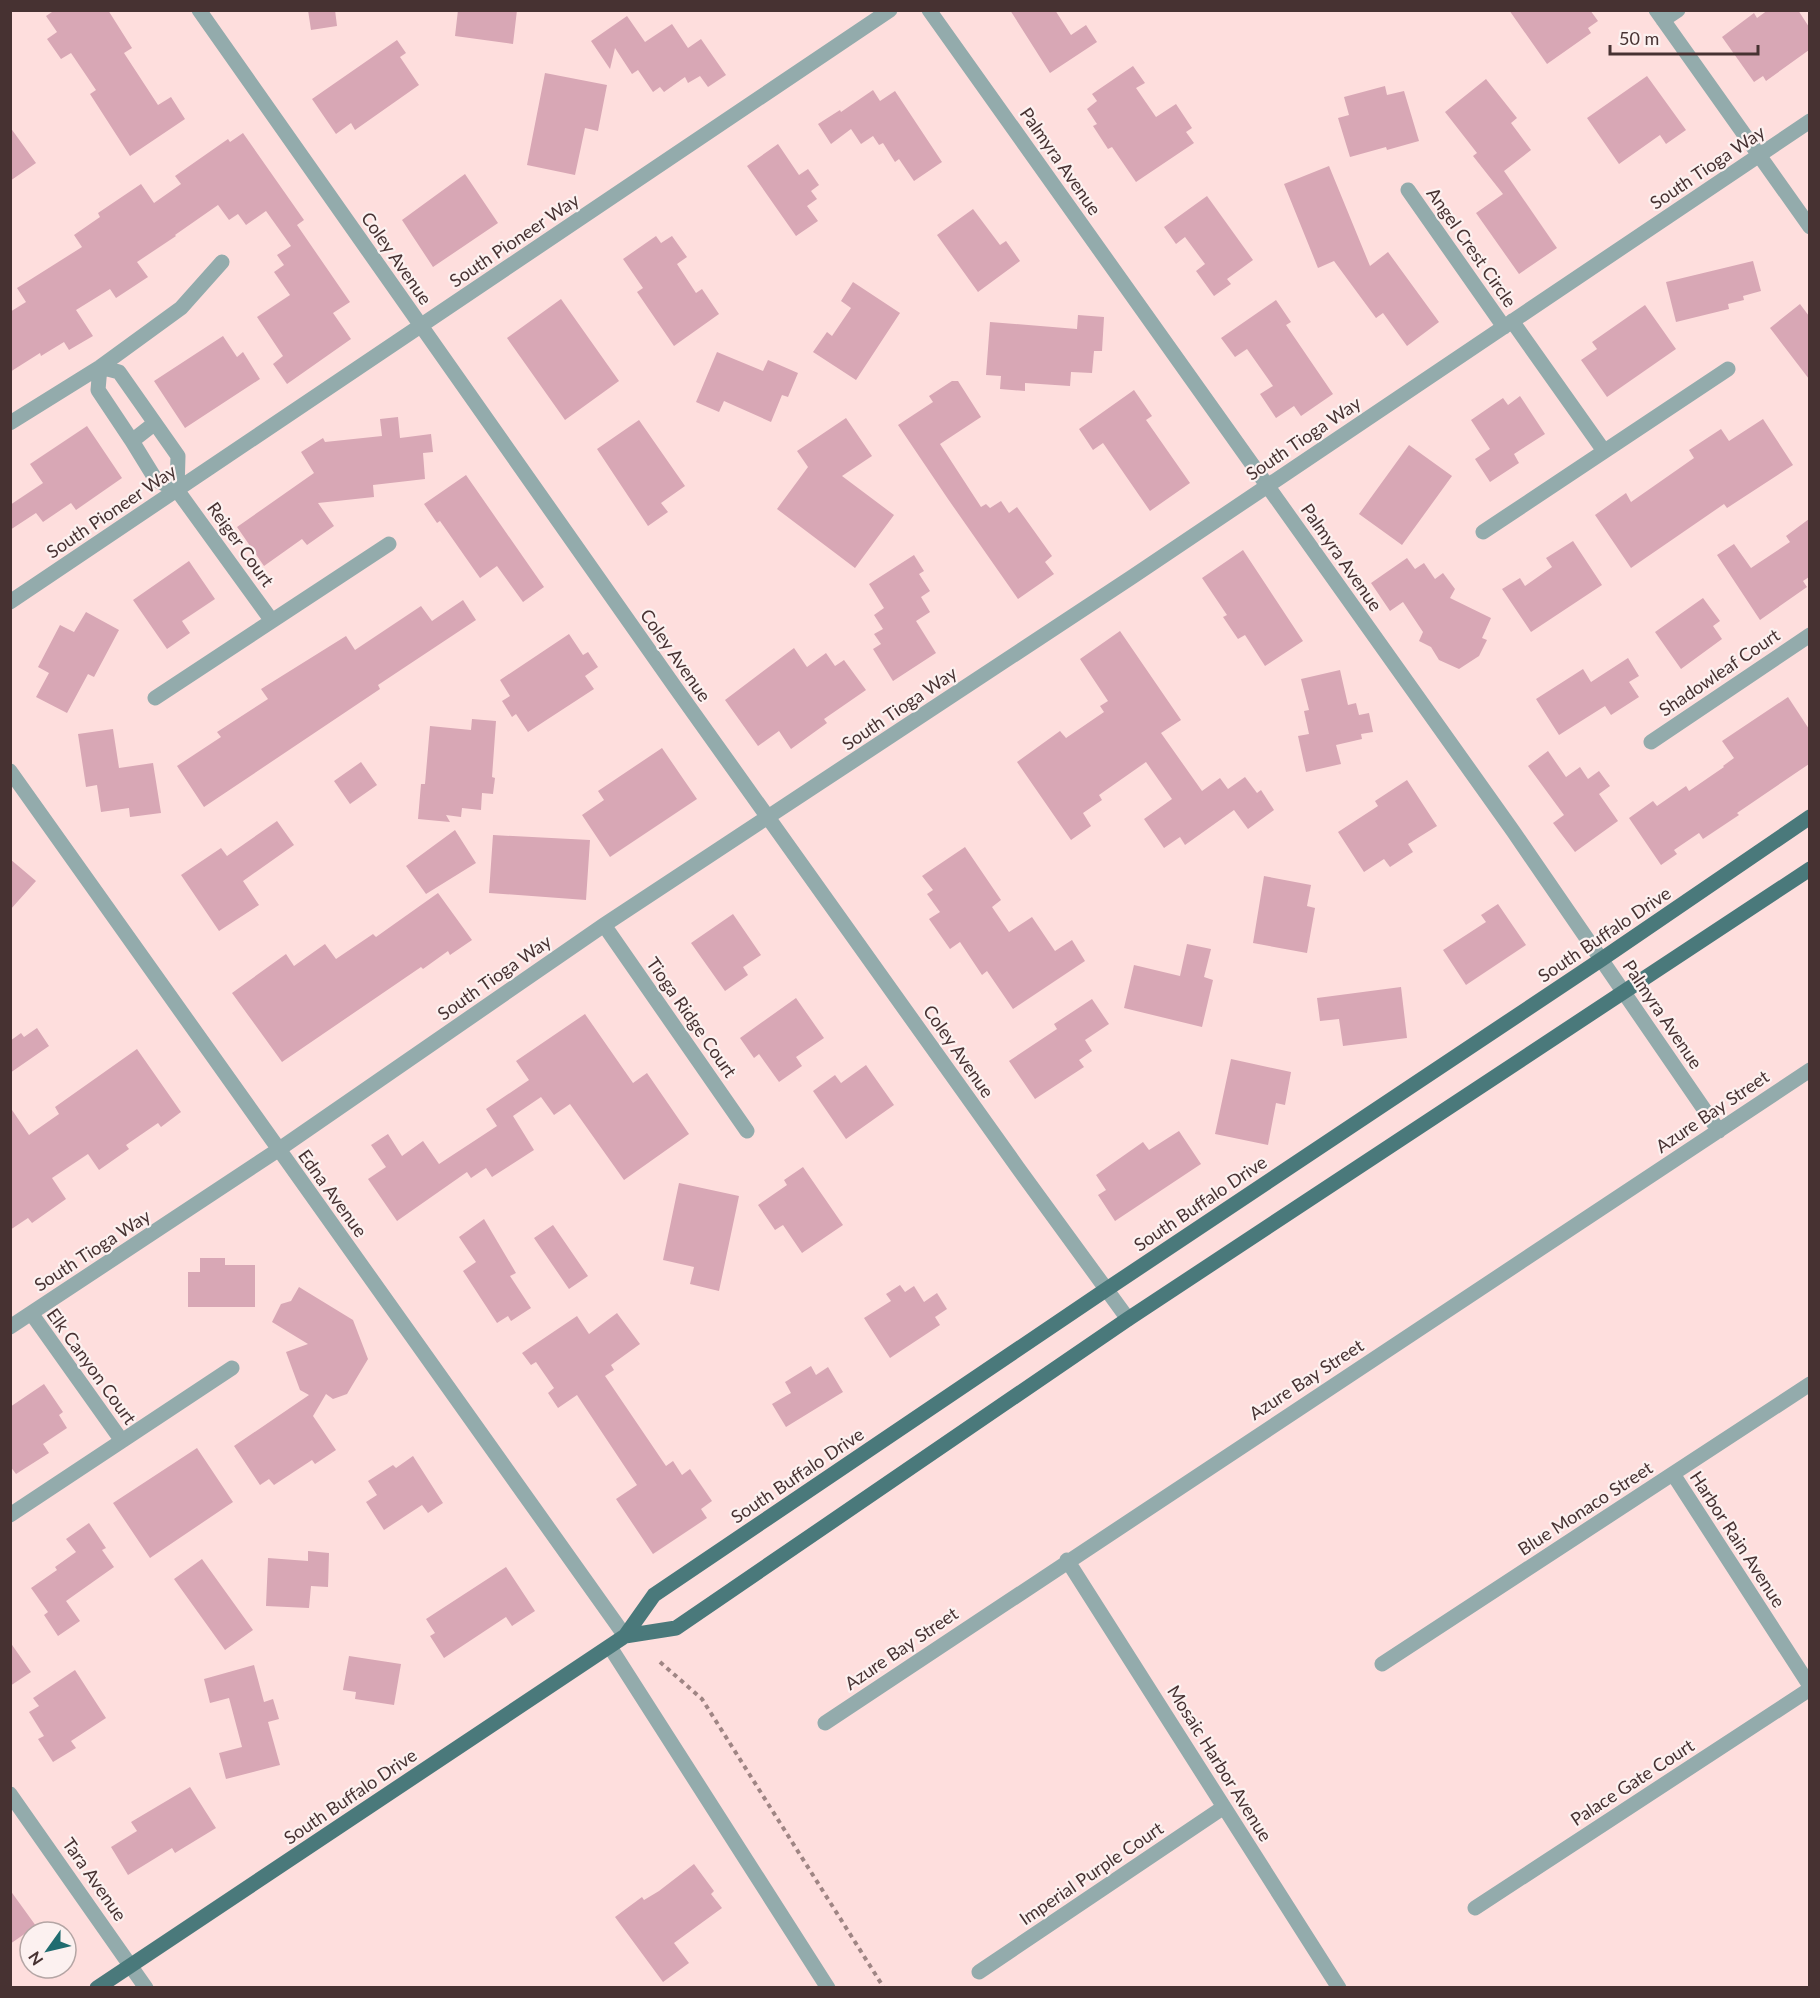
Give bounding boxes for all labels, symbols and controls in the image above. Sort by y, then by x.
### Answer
scale bar [1610,18,1758,56]
text: 50 m [1619,27,1659,49]
street label: Palmyra Avenue [1016,103,1106,219]
street label: South Tioga Way [1645,120,1769,214]
street label: Angel Crest Circle [1423,183,1521,311]
street label: South Pioneer Way [445,188,584,291]
street label: Coley Avenue [357,207,437,309]
street label: South Tioga Way [1241,391,1365,485]
street label: South Pioneer Way [42,459,181,562]
street label: Reiger Court [203,497,279,591]
street label: Palmyra Avenue [1297,499,1387,615]
street label: Coley Avenue [636,604,716,706]
street label: Shadowleaf Court [1654,623,1784,721]
street label: South Tioga Way [837,661,961,755]
street label: South Buffalo Drive [1533,881,1675,987]
street label: South Tioga Way [433,929,556,1024]
street label: Tioga Ridge Court [642,953,742,1082]
street label: Palmyra Avenue [1619,955,1707,1073]
street label: Coley Avenue [919,1000,999,1102]
street label: Azure Bay Street [1651,1065,1773,1157]
street label: Edna Avenue [294,1145,372,1241]
street label: South Buffalo Drive [1129,1150,1271,1256]
street label: South Tioga Way [30,1204,155,1296]
street label: Elk Canyon Court [43,1304,142,1429]
street label: Azure Bay Street [1245,1334,1368,1424]
street label: South Buffalo Drive [726,1422,868,1528]
street label: Blue Monaco Street [1514,1456,1657,1560]
street label: Harbor Rain Avenue [1686,1467,1790,1611]
street label: Azure Bay Street [840,1602,962,1694]
street label: Mosaic Harbor Avenue [1163,1681,1277,1845]
street label: Palace Gate Court [1566,1734,1698,1830]
street label: South Buffalo Drive [279,1743,421,1849]
street label: Imperial Purple Court [1015,1816,1168,1929]
street label: Tara Avenue [58,1833,132,1925]
north arrow [18,1920,78,1980]
text: N [24,1948,46,1969]

